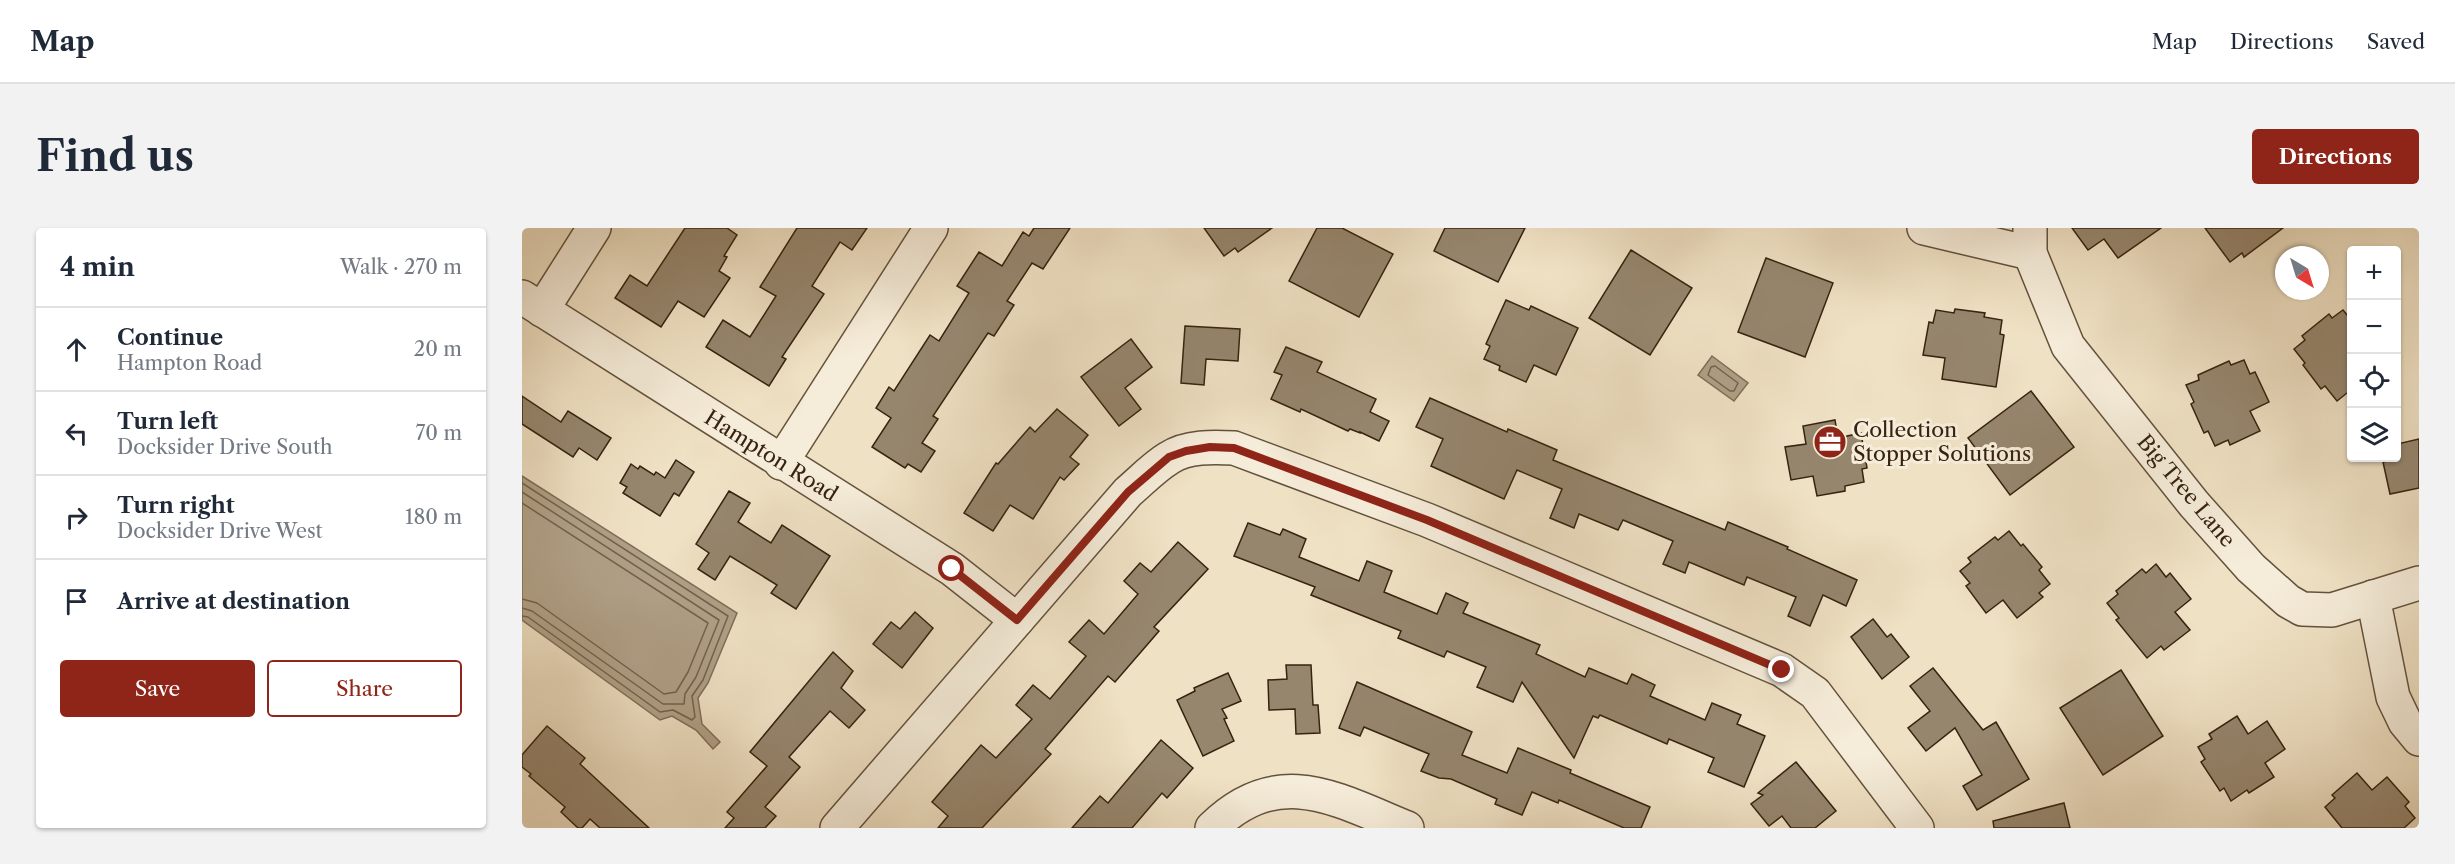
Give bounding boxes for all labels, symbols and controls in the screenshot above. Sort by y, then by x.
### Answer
text: Map [30,24,94,58]
text: Map [2152,29,2197,54]
text: Directions [2230,29,2334,54]
text: Saved [2367,29,2425,54]
button: Directions [2252,129,2419,184]
text: Find us [36,130,194,182]
north arrow [2275,246,2329,300]
map controls [2347,246,2401,462]
button: + [2347,246,2401,300]
text: 4 min [60,251,135,283]
text: Walk · 270 m [340,255,462,279]
button: − [2347,300,2401,354]
text: Continue [117,324,223,351]
icon: ahead [60,333,93,366]
text: 20 m [414,337,462,361]
text: Hampton Road [117,351,262,375]
button: locate [2347,354,2401,408]
street label: Hampton Road [700,405,843,507]
text: Turn left [117,408,218,435]
button: layers [2347,408,2401,462]
icon: left [60,417,93,450]
place label: Collection Stopper Solutions [1853,417,2031,466]
text: 70 m [416,421,462,445]
office icon: Collection Stopper Solutions [1812,424,1848,460]
street label: Big Tree Lane [2132,429,2241,552]
text: Docksider Drive South [117,435,333,459]
text: Turn right [117,492,235,519]
icon: right [60,501,93,534]
text: 180 m [405,505,462,529]
text: Docksider Drive West [117,519,323,543]
route start [938,555,964,581]
icon: arrive [60,585,93,618]
text: Arrive at destination [117,588,350,615]
route end [1768,656,1794,682]
button: Save [60,660,255,717]
button: Share [267,660,462,717]

